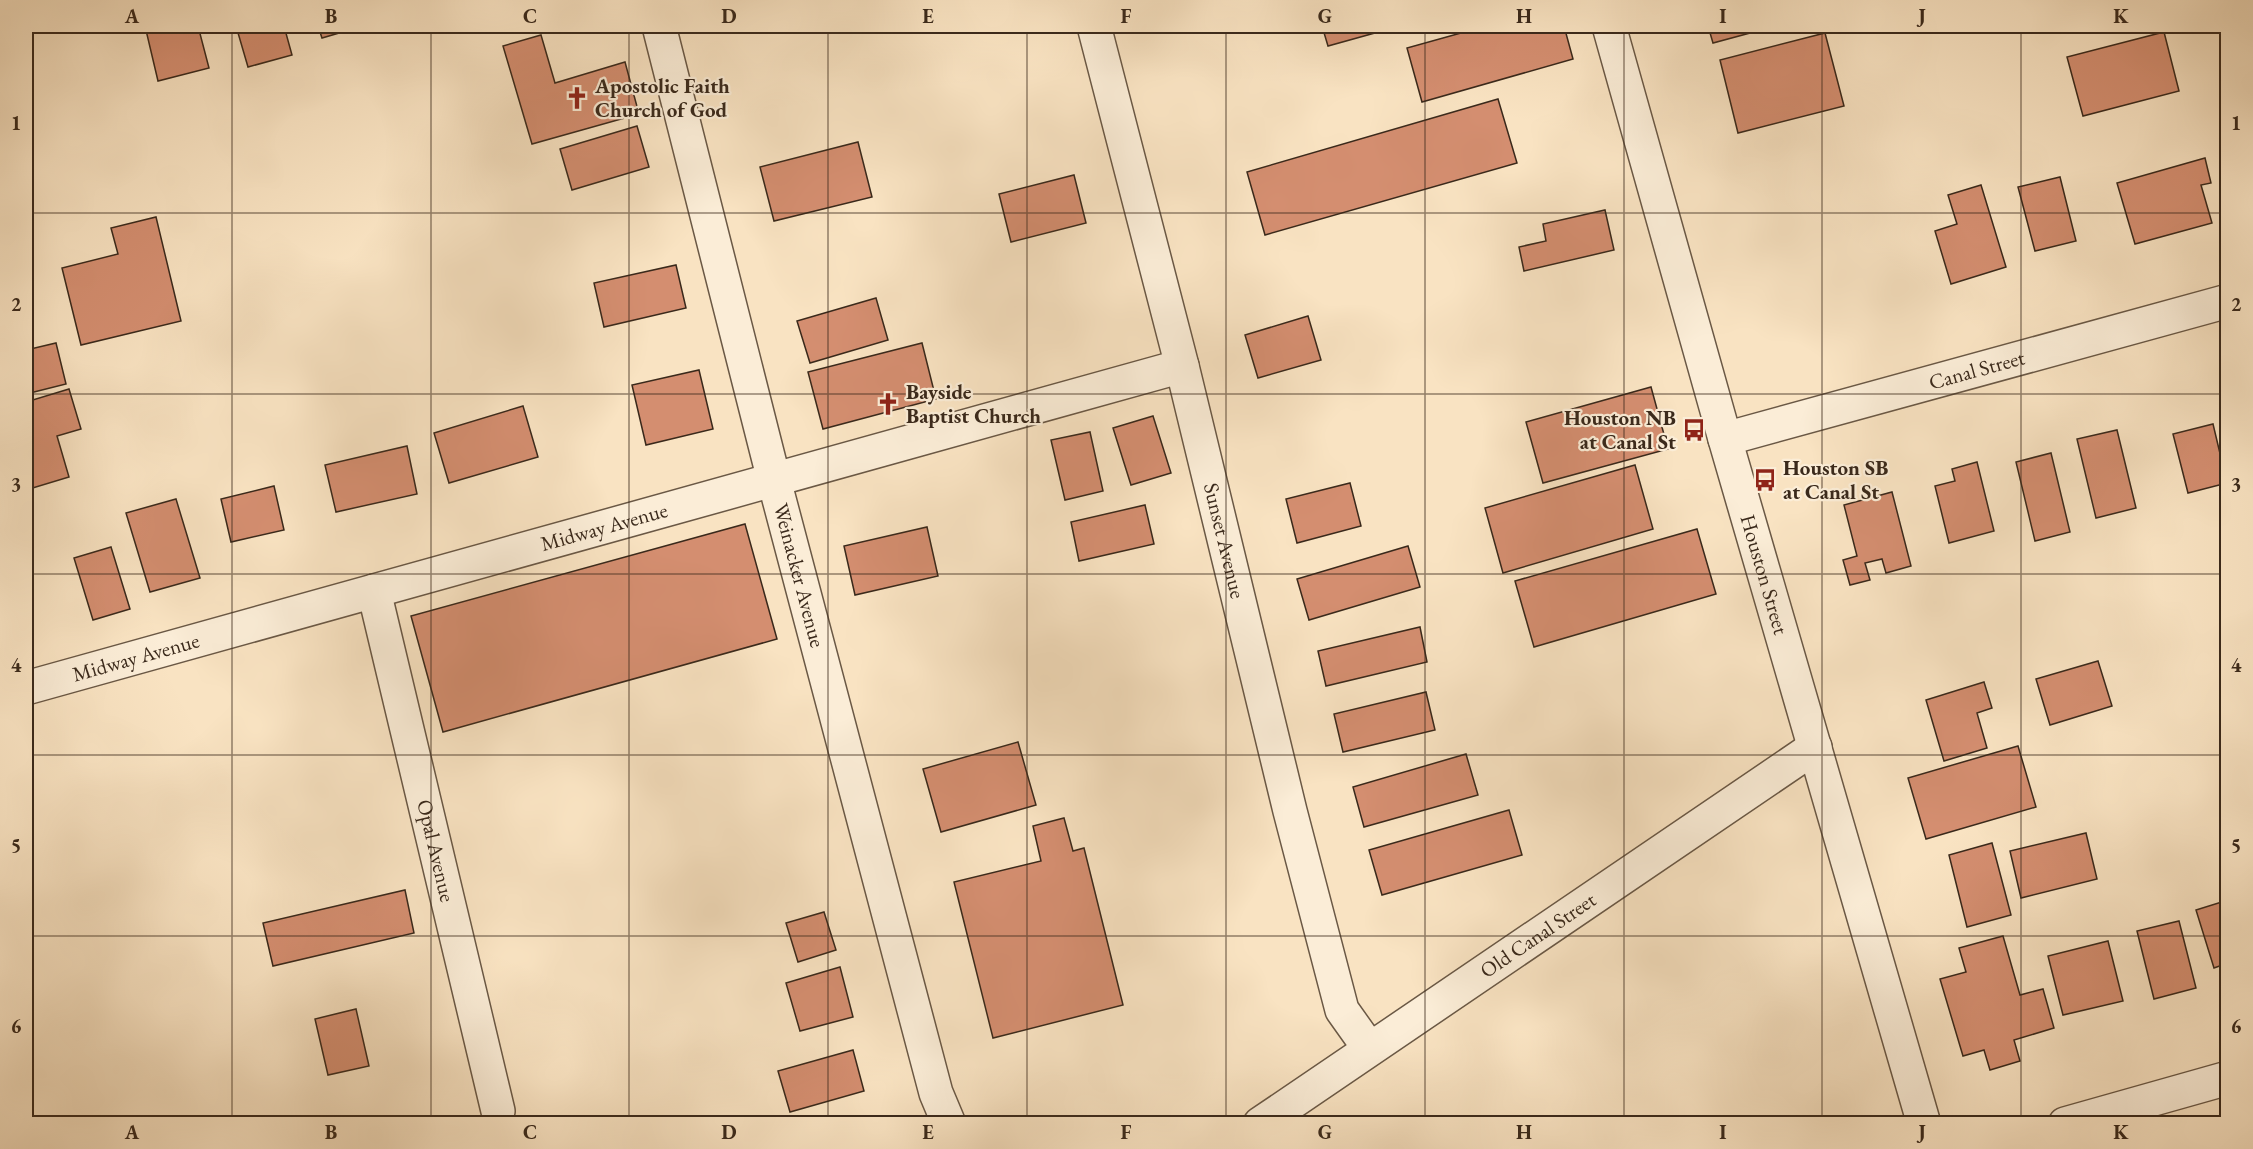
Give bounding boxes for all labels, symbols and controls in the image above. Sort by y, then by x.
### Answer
text: A [124,3,140,29]
text: B [325,3,337,29]
text: C [523,3,537,29]
text: D [721,3,737,29]
text: E [922,3,934,29]
text: F [1121,3,1132,29]
text: G [1318,3,1332,29]
text: H [1516,3,1532,29]
text: I [1719,3,1727,29]
text: J [1916,3,1926,29]
text: K [2113,3,2129,29]
place label: Apostolic Faith Church of God [594,72,730,123]
church icon: Apostolic Faith Church of God [564,85,590,111]
text: 1 [11,110,21,136]
text: 1 [2231,110,2241,136]
text: 2 [11,291,22,317]
text: 2 [2231,291,2242,317]
street label: Canal Street [1926,343,2028,395]
place label: Bayside Baptist Church [906,378,1041,429]
church icon: Bayside Baptist Church [875,391,901,417]
place label: Houston NB at Canal St [1564,404,1676,455]
bus stop icon: Houston NB at Canal St [1681,417,1707,443]
place label: Houston SB at Canal St [1783,454,1888,505]
bus stop icon: Houston SB at Canal St [1752,467,1778,493]
text: 3 [11,471,21,497]
text: 3 [2231,471,2241,497]
street label: Sunset Avenue [1198,480,1252,601]
street label: Midway Avenue [537,496,670,557]
street label: Weinacker Avenue [768,500,832,650]
street label: Houston Street [1735,511,1795,638]
street label: Midway Avenue [69,626,202,687]
text: 4 [11,652,22,678]
text: 4 [2231,652,2242,678]
street label: Opal Avenue [411,797,462,905]
text: 5 [11,832,21,858]
text: 5 [2231,832,2241,858]
street label: Old Canal Street [1475,886,1601,984]
text: 6 [11,1013,22,1039]
text: 6 [2231,1013,2242,1039]
text: A [124,1119,140,1145]
text: B [325,1119,337,1145]
text: C [523,1119,537,1145]
text: D [721,1119,737,1145]
text: E [922,1119,934,1145]
text: F [1121,1119,1132,1145]
text: G [1318,1119,1332,1145]
text: H [1516,1119,1532,1145]
text: I [1719,1119,1727,1145]
text: J [1916,1119,1926,1145]
text: K [2113,1119,2129,1145]

